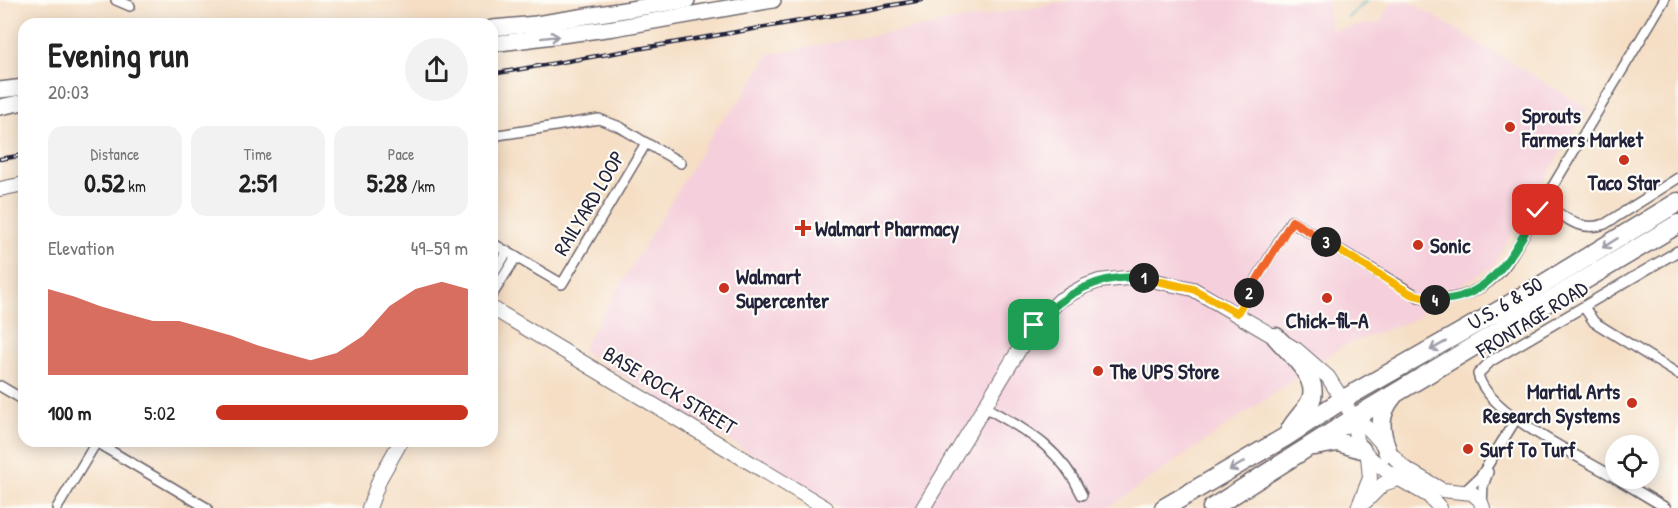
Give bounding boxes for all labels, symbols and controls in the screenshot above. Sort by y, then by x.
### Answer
one-way arrow [540,31,560,42]
text: Evening run [48,33,189,77]
button: share [405,38,468,101]
text: 20:03 [48,78,89,105]
place label: Sprouts Farmers Market [1521,101,1644,154]
marker: Sprouts Farmers Market [1503,120,1517,134]
text: Distance [91,143,139,165]
text: Time [244,143,272,165]
text: Pace [388,143,414,165]
street label: RAILYARD LOOP [546,145,632,261]
marker: Taco Star [1617,153,1631,167]
text: 0.52 [84,165,125,200]
text: 2:51 [239,165,277,200]
text: 5:28 [367,165,407,200]
place label: Taco Star [1587,168,1661,197]
text: km [125,175,146,197]
text: /km [407,175,435,197]
pin [1512,184,1563,235]
icon: check [1521,193,1554,226]
place label: Walmart Pharmacy [815,214,959,244]
marker: Walmart Pharmacy [796,221,810,235]
pin: 3 [1311,227,1341,257]
text: 3 [1322,231,1330,253]
place label: Sonic [1430,231,1471,260]
text: Elevation [48,234,114,261]
text: 49–59 m [411,234,468,261]
marker: Sonic [1411,238,1425,252]
one-way arrow [1602,238,1619,250]
place label: Walmart Supercenter [736,262,830,316]
pin: 1 [1129,263,1159,293]
text: 1 [1141,267,1147,289]
street label: U.S. 6 & 50 [1462,269,1548,337]
street label: FRONTAGE ROAD [1470,273,1593,365]
pin: 2 [1234,278,1264,308]
marker: Walmart Supercenter [717,281,731,295]
text: 2 [1245,282,1253,304]
pin: 4 [1420,285,1450,315]
text: 4 [1432,289,1438,311]
marker: Chick-fil-A [1320,291,1334,305]
pin [1008,299,1059,350]
place label: Chick-fil-A [1285,306,1369,335]
icon: arrive [1017,308,1050,341]
street label: BASE ROCK STREET [598,339,743,442]
one-way arrow [1430,340,1447,352]
place label: The UPS Store [1109,357,1220,386]
marker: The UPS Store [1091,364,1105,378]
place label: Martial Arts Research Systems [1483,377,1620,431]
marker: Martial Arts Research Systems [1625,396,1639,410]
text: 100 m [48,399,91,426]
text: 5:02 [144,399,175,426]
place label: Surf To Turf [1480,435,1576,464]
map controls [1605,435,1659,489]
button: locate [1605,435,1659,489]
marker: Surf To Turf [1461,442,1475,456]
one-way arrow [1229,460,1246,472]

